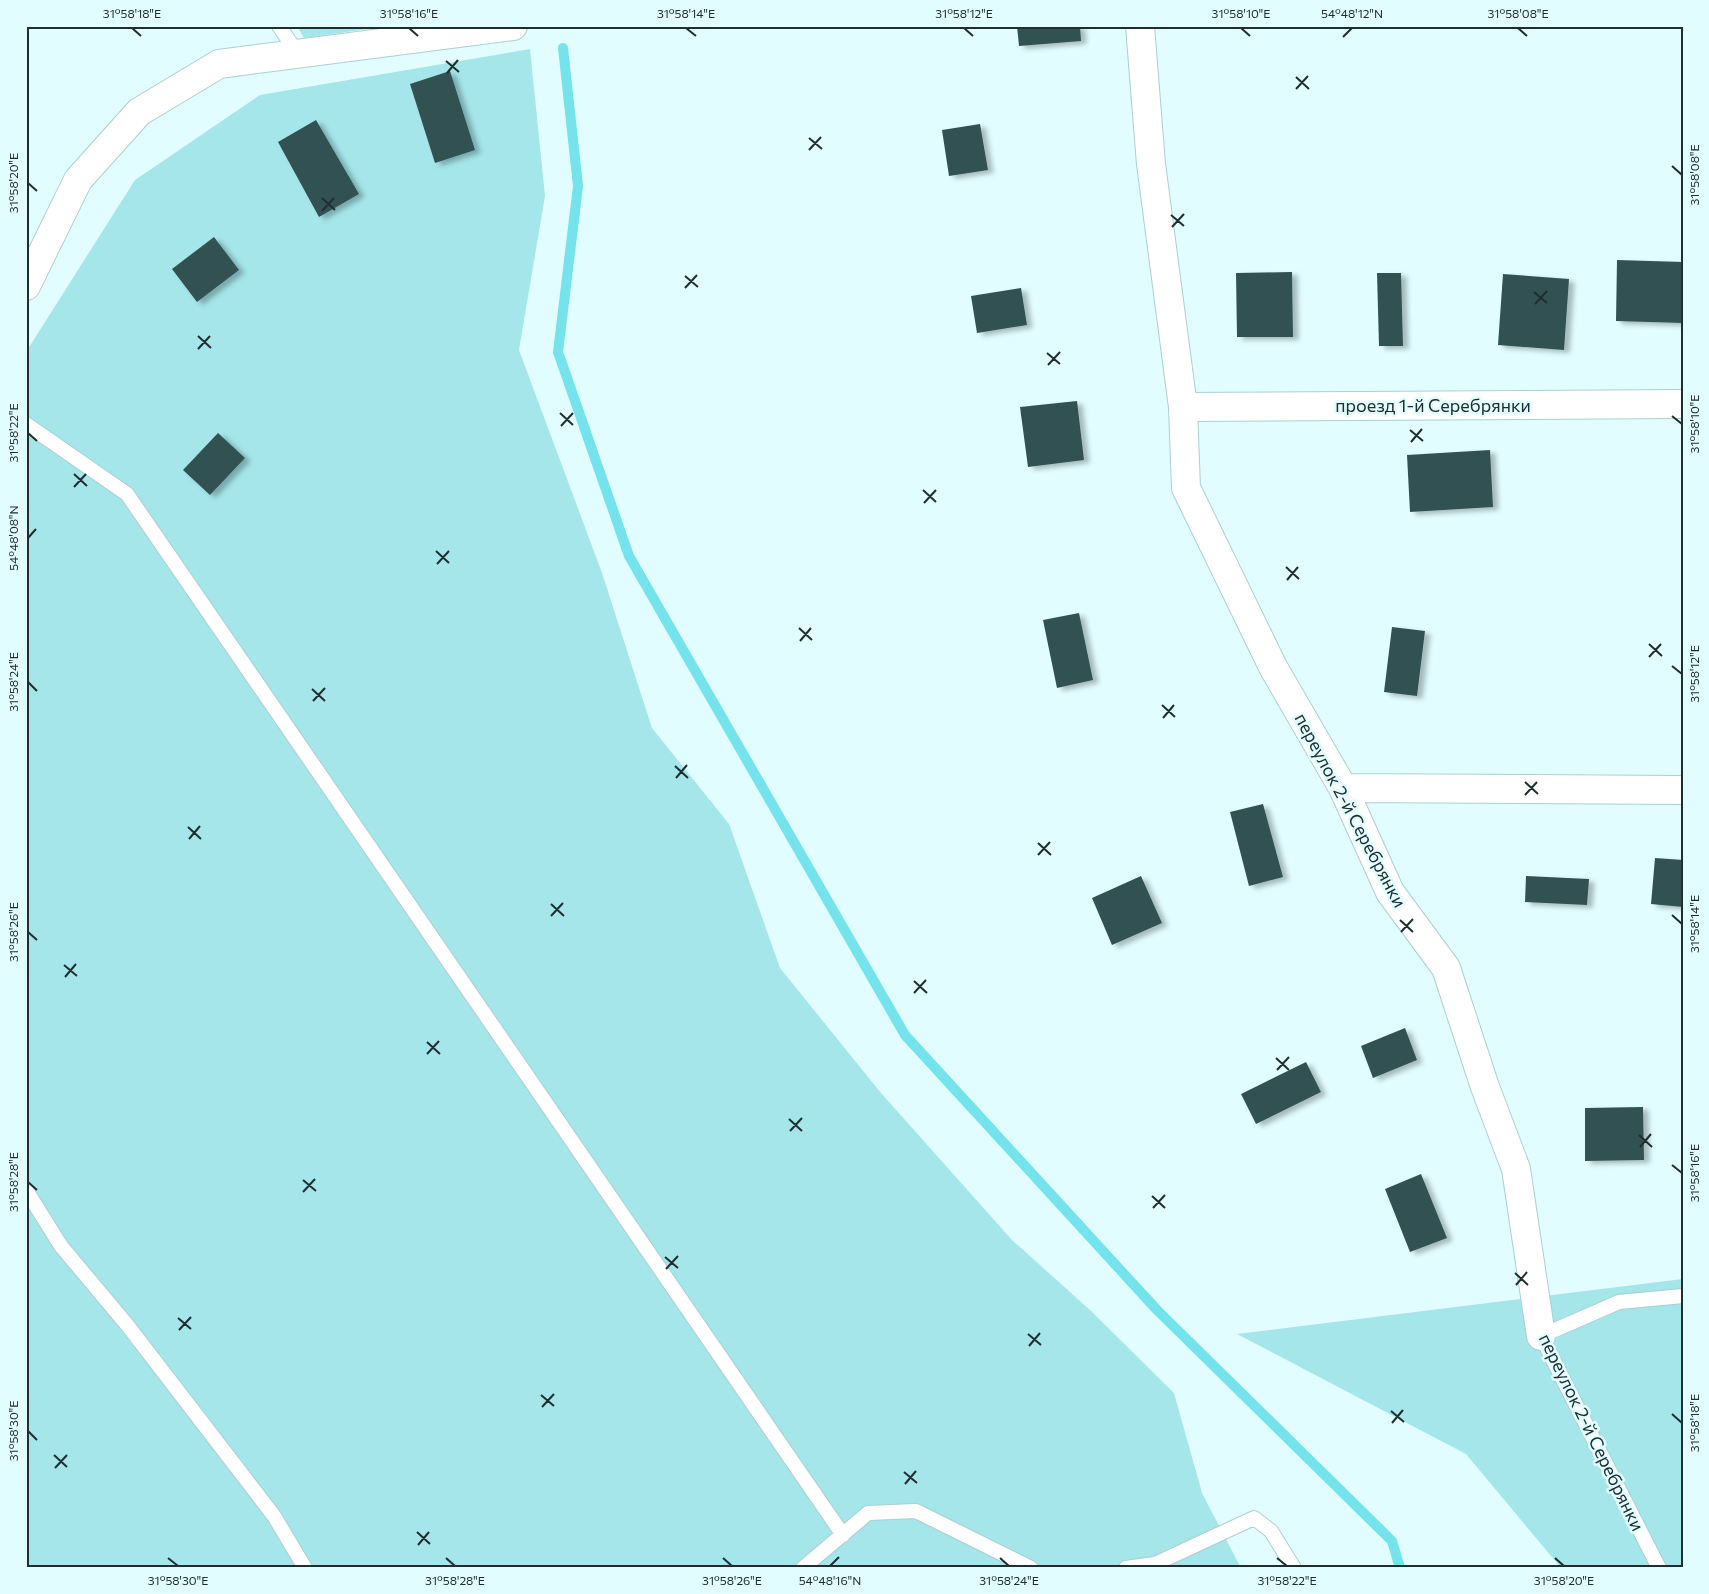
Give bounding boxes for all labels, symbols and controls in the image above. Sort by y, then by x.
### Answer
text: 31°58'18"E [103,6,161,20]
text: 31°58'16"E [380,6,438,20]
text: 31°58'14"E [657,6,715,20]
text: 31°58'12"E [935,6,993,20]
text: 31°58'10"E [1212,6,1270,20]
text: 54°48'12"N [1321,6,1383,20]
text: 31°58'08"E [1487,6,1549,20]
text: 31°58'08"E [1687,144,1701,206]
text: 31°58'20"E [6,153,20,213]
street label: проезд 1-й Серебрянки [1335,394,1531,416]
text: 31°58'10"E [1687,395,1701,453]
text: 31°58'22"E [6,403,20,463]
text: 54°48'08"N [6,505,20,571]
text: 31°58'12"E [1687,645,1701,703]
text: 31°58'24"E [6,652,20,712]
street label: переулок 2-й Серебрянки [1290,709,1412,911]
text: 31°58'14"E [1687,895,1701,953]
text: 31°58'26"E [6,902,20,962]
text: 31°58'16"E [1687,1144,1701,1202]
text: 31°58'28"E [6,1152,20,1212]
street label: переулок 2-й Серебрянки [1535,1330,1649,1534]
text: 31°58'18"E [1687,1394,1701,1452]
text: 31°58'30"E [6,1401,20,1461]
text: 31°58'30"E [148,1573,208,1587]
text: 31°58'28"E [425,1573,485,1587]
text: 31°58'26"E [702,1573,762,1587]
text: 54°48'16"N [799,1573,861,1587]
text: 31°58'24"E [979,1573,1039,1587]
text: 31°58'22"E [1257,1573,1317,1587]
text: 31°58'20"E [1534,1573,1594,1587]

